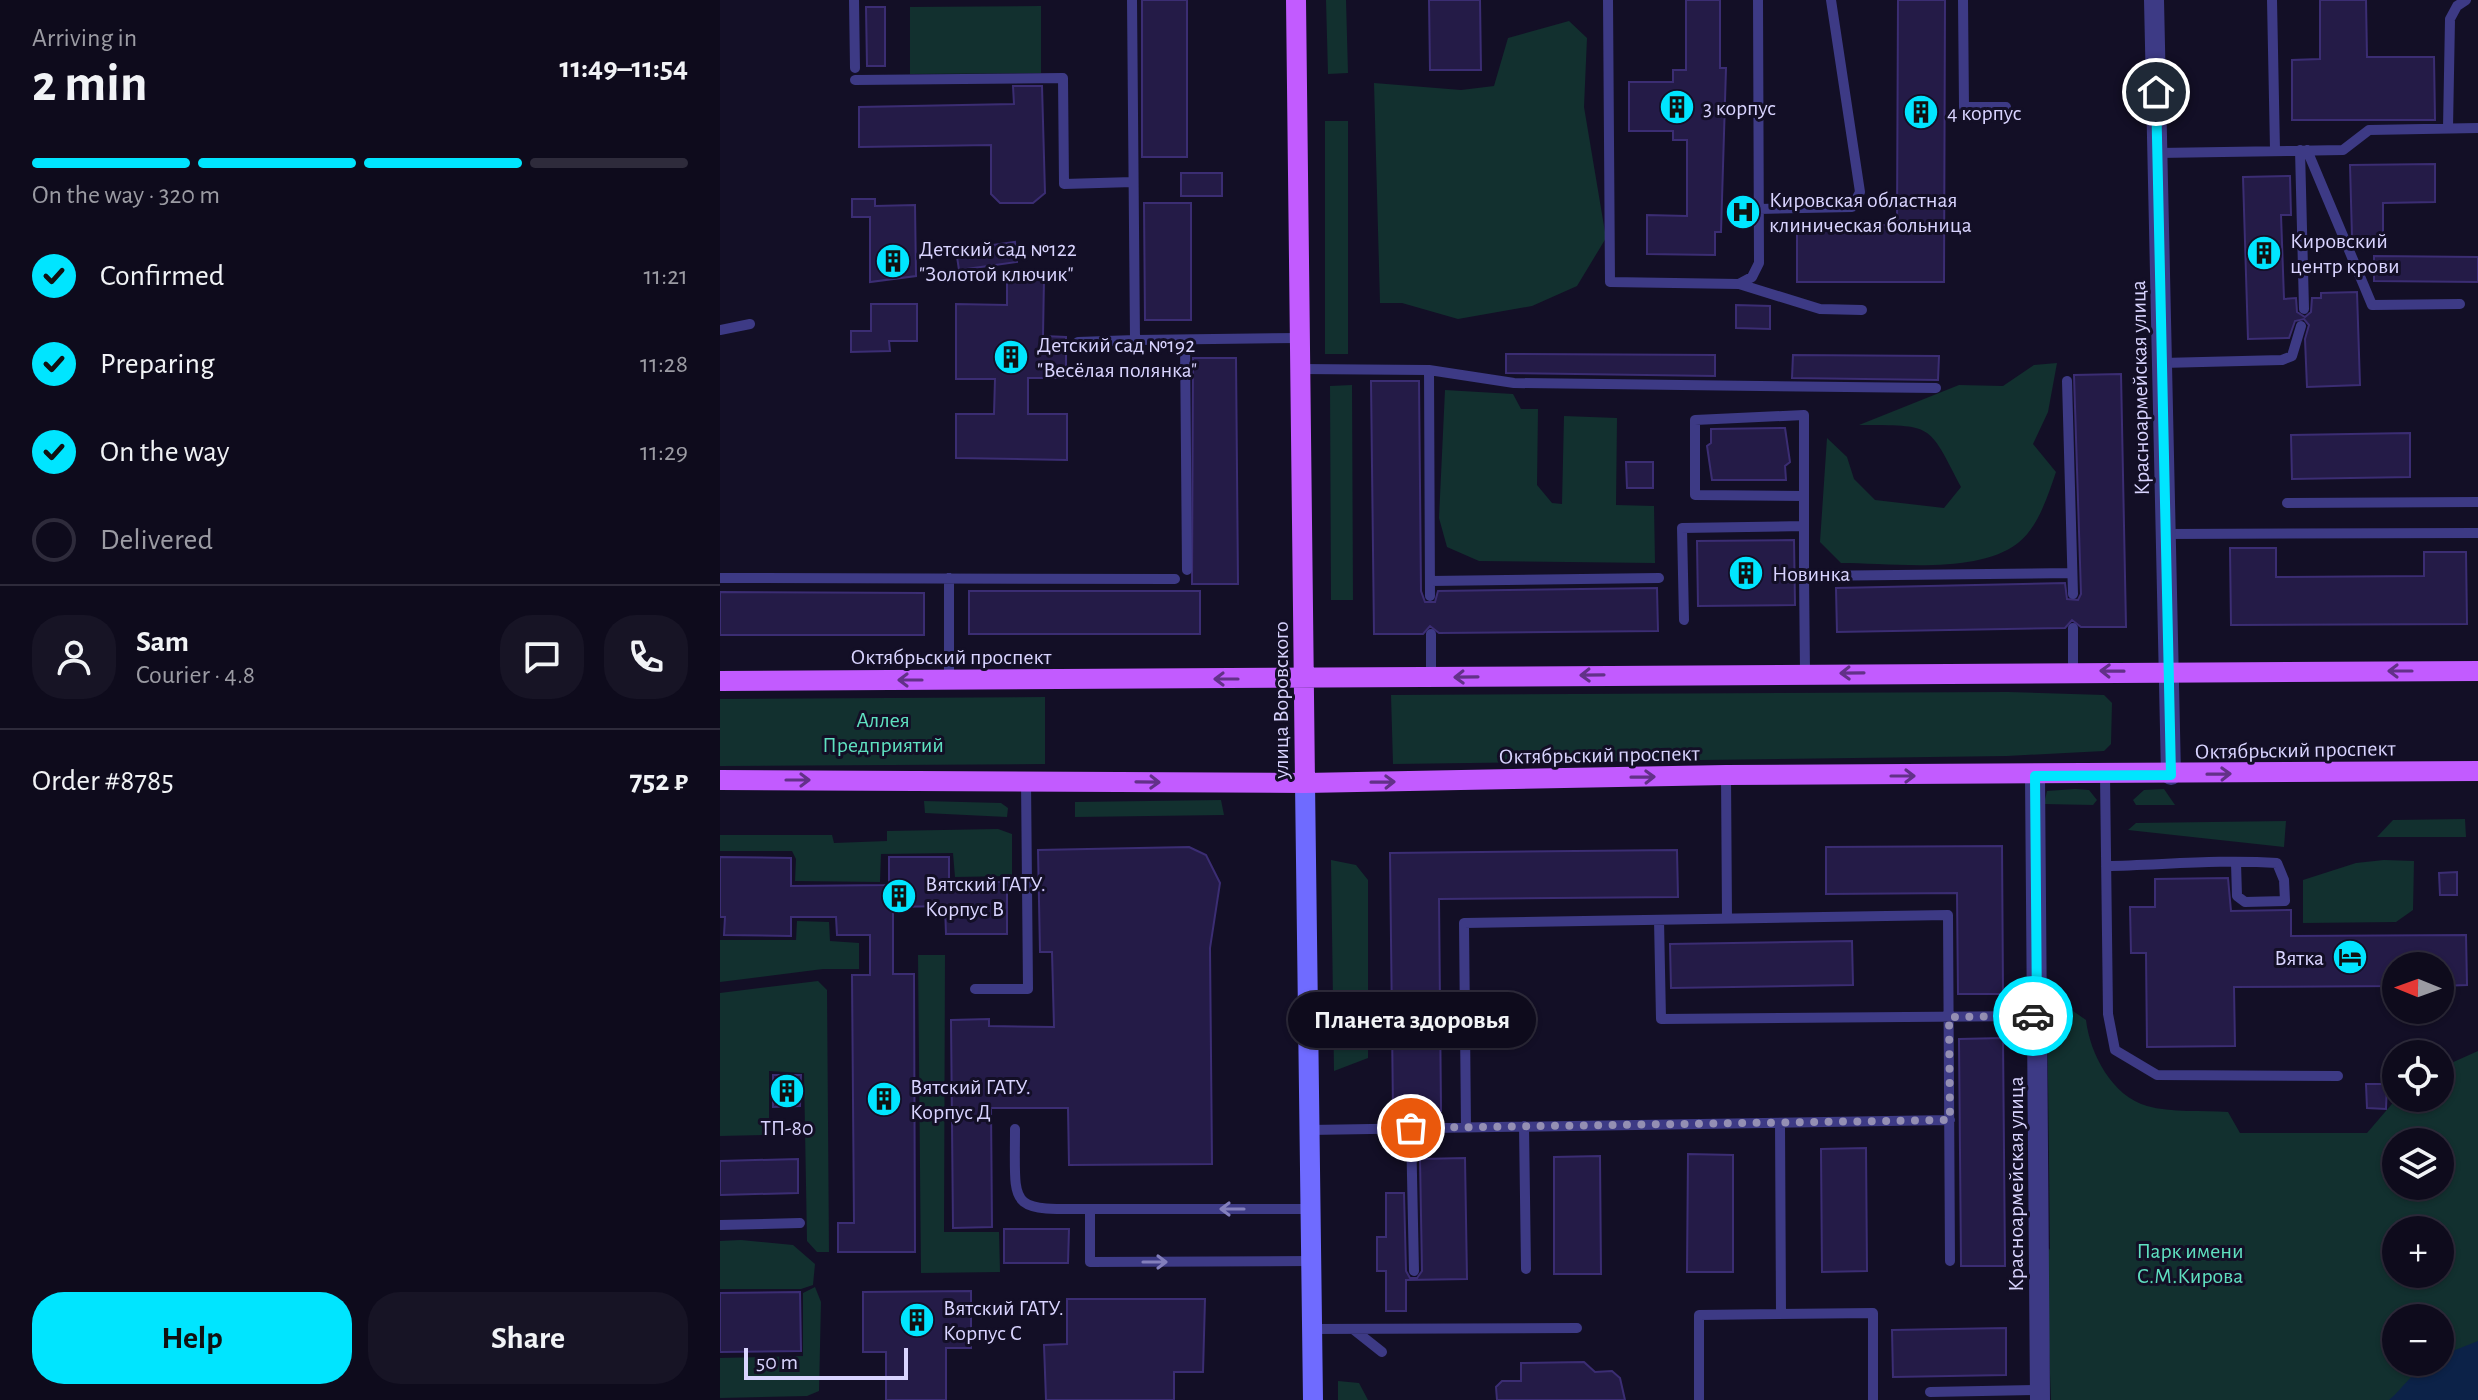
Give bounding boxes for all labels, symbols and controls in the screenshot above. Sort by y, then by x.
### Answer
text: Arriving in [32,25,137,51]
text: 11:49–11:54 [560,53,688,83]
text: 2 min [32,58,147,110]
pin [2122,58,2190,126]
icon: home [2134,70,2178,114]
building icon: 3 корпус [1658,88,1696,126]
building icon: 4 корпус [1902,93,1940,131]
place label: 3 корпус [1703,97,1776,119]
place label: 4 корпус [1947,102,2022,124]
text: On the way · 320 m [32,182,220,208]
place label: Кировская областная клиническая больница [1769,189,1972,236]
hospital icon: Кировская областная клиническая больница [1724,193,1762,231]
place label: Кировский центр крови [2290,230,2400,277]
building icon: Кировский центр крови [2245,234,2283,272]
place label: Детский сад №122 "Золотой ключик" [919,238,1077,285]
building icon: Детский сад №122 "Золотой ключик" [874,242,912,280]
icon: check [32,254,76,298]
text: Confirmed [100,261,224,291]
text: 11:21 [643,263,688,289]
street label: Красноармейская улица [2127,280,2153,496]
place label: Детский сад №192 "Весёлая полянка" [1037,334,1197,381]
building icon: Детский сад №192 "Весёлая полянка" [992,338,1030,376]
icon: check [32,342,76,386]
text: Preparing [100,349,215,379]
text: 11:28 [640,351,688,377]
icon: check [32,430,76,474]
text: On the way [100,437,229,467]
text: 11:29 [640,439,688,465]
text: Delivered [100,525,213,555]
building icon: Новинка [1727,554,1765,592]
place label: Новинка [1772,563,1850,585]
button: person [32,615,116,699]
button: chat [500,615,584,699]
button: phone [604,615,688,699]
street label: улица Воровского [1270,621,1292,780]
text: Sam [136,627,189,657]
street label: Октябрьский проспект [851,646,1053,668]
text: Courier · 4.8 [136,662,255,688]
one-way arrow [2387,663,2414,679]
one-way arrow [2099,664,2126,679]
one-way arrow [1839,665,1866,681]
one-way arrow [1579,668,1606,683]
one-way arrow [1453,669,1480,685]
one-way arrow [1213,671,1240,687]
one-way arrow [897,672,924,688]
park label: Аллея Предприятий [822,709,944,756]
street label: Октябрьский проспект [2194,737,2397,763]
street label: Октябрьский проспект [1498,742,1701,768]
text: Order #8785 [32,766,174,796]
text: 752 ₽ [629,766,688,796]
one-way arrow [2205,766,2232,782]
one-way arrow [1889,768,1916,783]
one-way arrow [1629,769,1656,784]
one-way arrow [784,772,811,788]
one-way arrow [1134,774,1161,790]
one-way arrow [1369,774,1396,789]
place label: Вятский ГАТУ. Корпус В [925,873,1046,920]
building icon: Вятский ГАТУ. Корпус В [880,877,918,915]
hotel icon: Вятка [2331,938,2369,976]
place label: Вятка [2274,947,2324,969]
north arrow [2382,952,2454,1024]
map controls [2382,952,2454,1376]
courier [1993,976,2073,1056]
callout: Планета здоровья [1287,992,1535,1048]
icon: car [2011,994,2055,1038]
text: Планета здоровья [1314,1007,1510,1033]
button: locate [2382,1040,2454,1112]
building icon: ТП-80 [768,1072,806,1110]
place label: Вятский ГАТУ. Корпус Д [910,1076,1031,1123]
street label: Красноармейская улица [2005,1076,2027,1292]
building icon: Вятский ГАТУ. Корпус Д [865,1080,903,1118]
pin [1377,1094,1445,1162]
icon: bag [1389,1106,1433,1150]
place label: ТП-80 [760,1117,814,1139]
button: layers [2382,1128,2454,1200]
one-way arrow [1219,1201,1246,1217]
button: + [2382,1216,2454,1288]
park label: Парк имени С.М.Кирова [2136,1240,2244,1287]
one-way arrow [1141,1254,1168,1270]
button: Help [32,1292,352,1384]
button: Share [368,1292,688,1384]
place label: Вятский ГАТУ. Корпус С [943,1297,1064,1344]
building icon: Вятский ГАТУ. Корпус С [898,1301,936,1339]
button: − [2382,1304,2454,1376]
scale bar [744,1344,908,1380]
text: 50 m [756,1351,798,1373]

